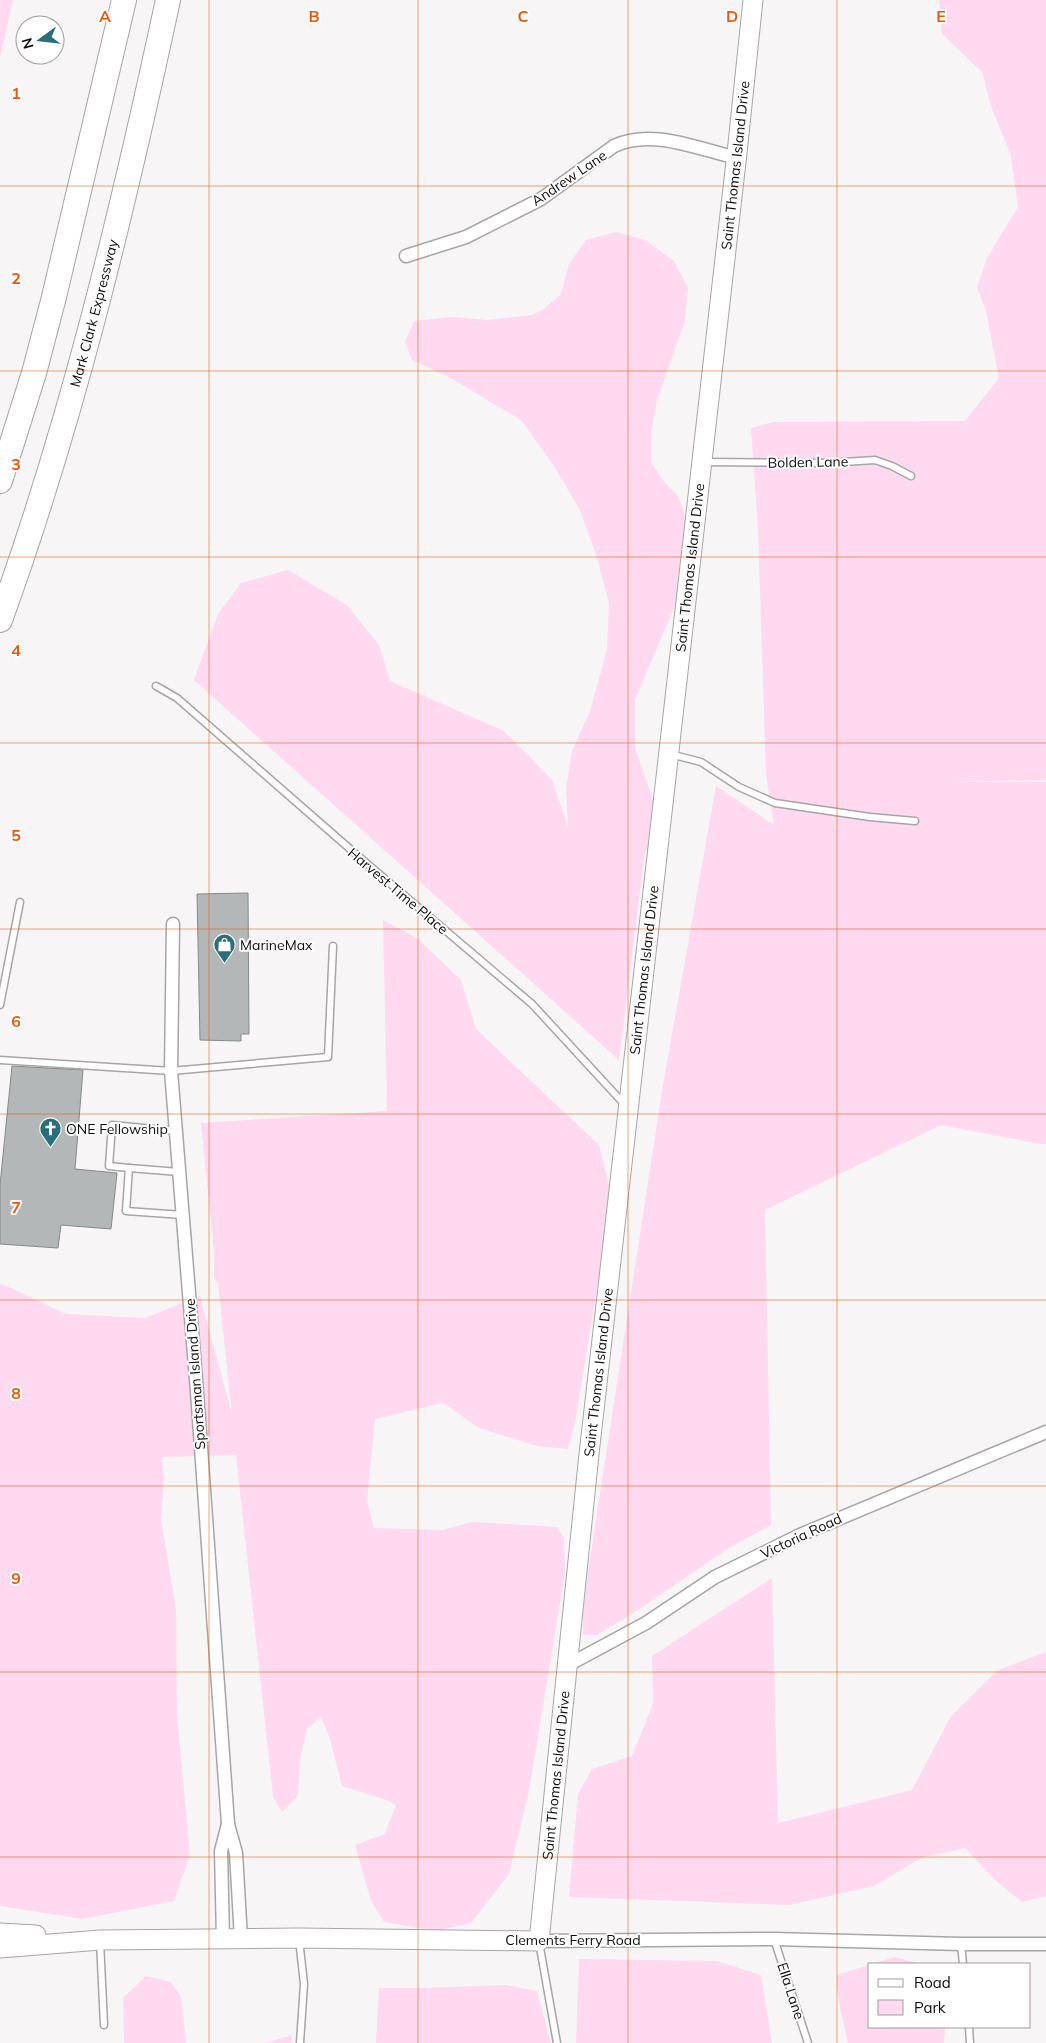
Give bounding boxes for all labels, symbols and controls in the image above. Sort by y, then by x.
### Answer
text: A [99,6,111,26]
text: B [308,6,320,26]
text: C [518,6,529,26]
text: D [726,6,738,26]
text: E [936,6,946,26]
north arrow [15,15,65,65]
text: N [17,36,38,51]
street label: Saint Thomas Island Drive [717,80,754,251]
text: 1 [11,83,21,103]
street label: Andrew Lane [528,146,610,210]
street label: Mark Clark Expressway [66,237,122,389]
text: 2 [11,268,21,288]
street label: Bolden Lane [768,452,848,472]
text: 3 [11,454,21,474]
street label: Saint Thomas Island Drive [671,482,708,653]
text: 4 [11,640,21,660]
text: 5 [11,825,21,845]
street label: Harvest Time Place [344,844,452,938]
street label: Saint Thomas Island Drive [626,885,663,1055]
shop icon: MarineMax [212,933,236,964]
place label: MarineMax [240,936,313,954]
text: 6 [11,1011,21,1031]
church icon: ONE Fellowship [38,1117,62,1148]
place label: ONE Fellowship [66,1120,168,1138]
text: 7 [11,1197,21,1217]
street label: Saint Thomas Island Drive [580,1287,617,1458]
street label: Sportsman Island Drive [181,1298,209,1450]
text: 8 [11,1383,21,1403]
street label: Victoria Road [757,1509,845,1563]
text: 9 [11,1568,21,1588]
street label: Saint Thomas Island Drive [538,1690,574,1861]
street label: Clements Ferry Road [505,1931,641,1949]
street label: Ella Lane [773,1960,809,2022]
legend [868,1963,1031,2028]
text: Road [914,1973,951,1992]
text: Park [914,1998,946,2017]

